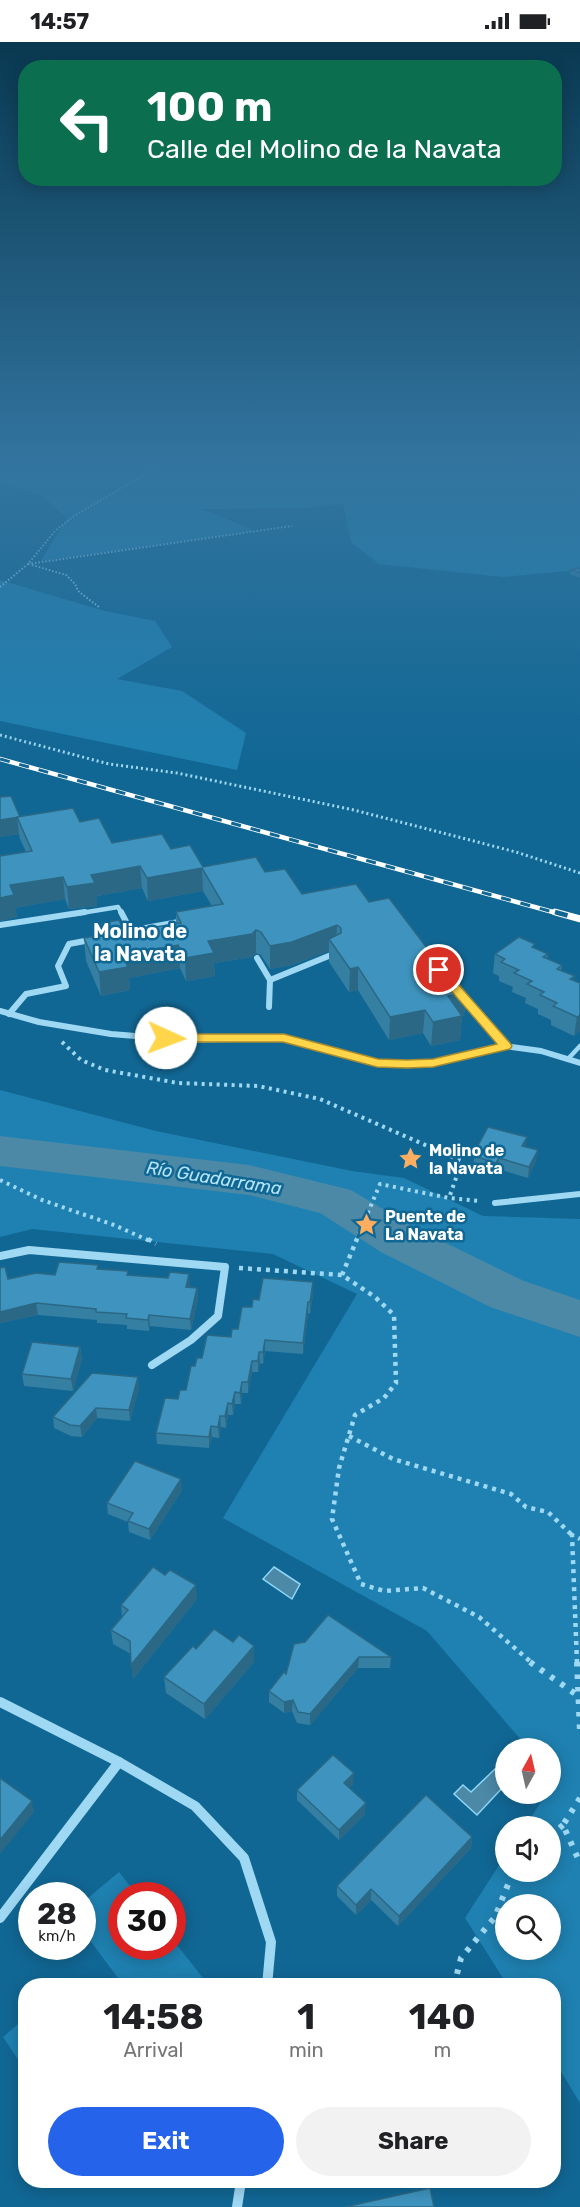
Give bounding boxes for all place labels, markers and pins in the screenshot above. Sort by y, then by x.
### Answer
pin [413,944,464,995]
place label: Molino de la Navata [429,1141,504,1178]
place icon: Molino de la Navata [398,1146,424,1172]
place label: Puente de La Navata [385,1207,466,1244]
place icon: Puente de La Navata [354,1212,380,1238]

